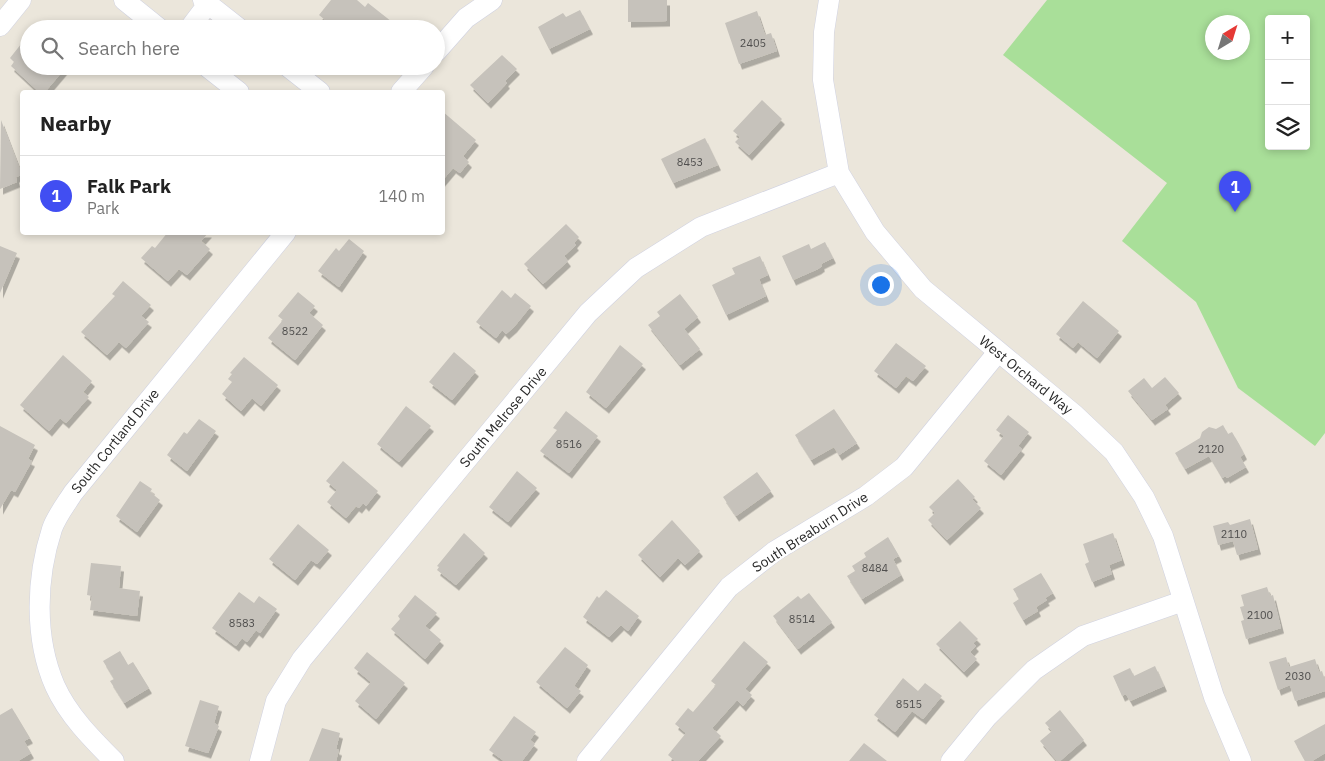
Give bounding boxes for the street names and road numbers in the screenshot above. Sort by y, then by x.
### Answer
street label: West Orchard Way [975,332,1077,418]
street label: South Melrose Drive [456,363,551,471]
street label: South Cortland Drive [67,385,163,497]
street label: South Breaburn Drive [749,488,872,576]

